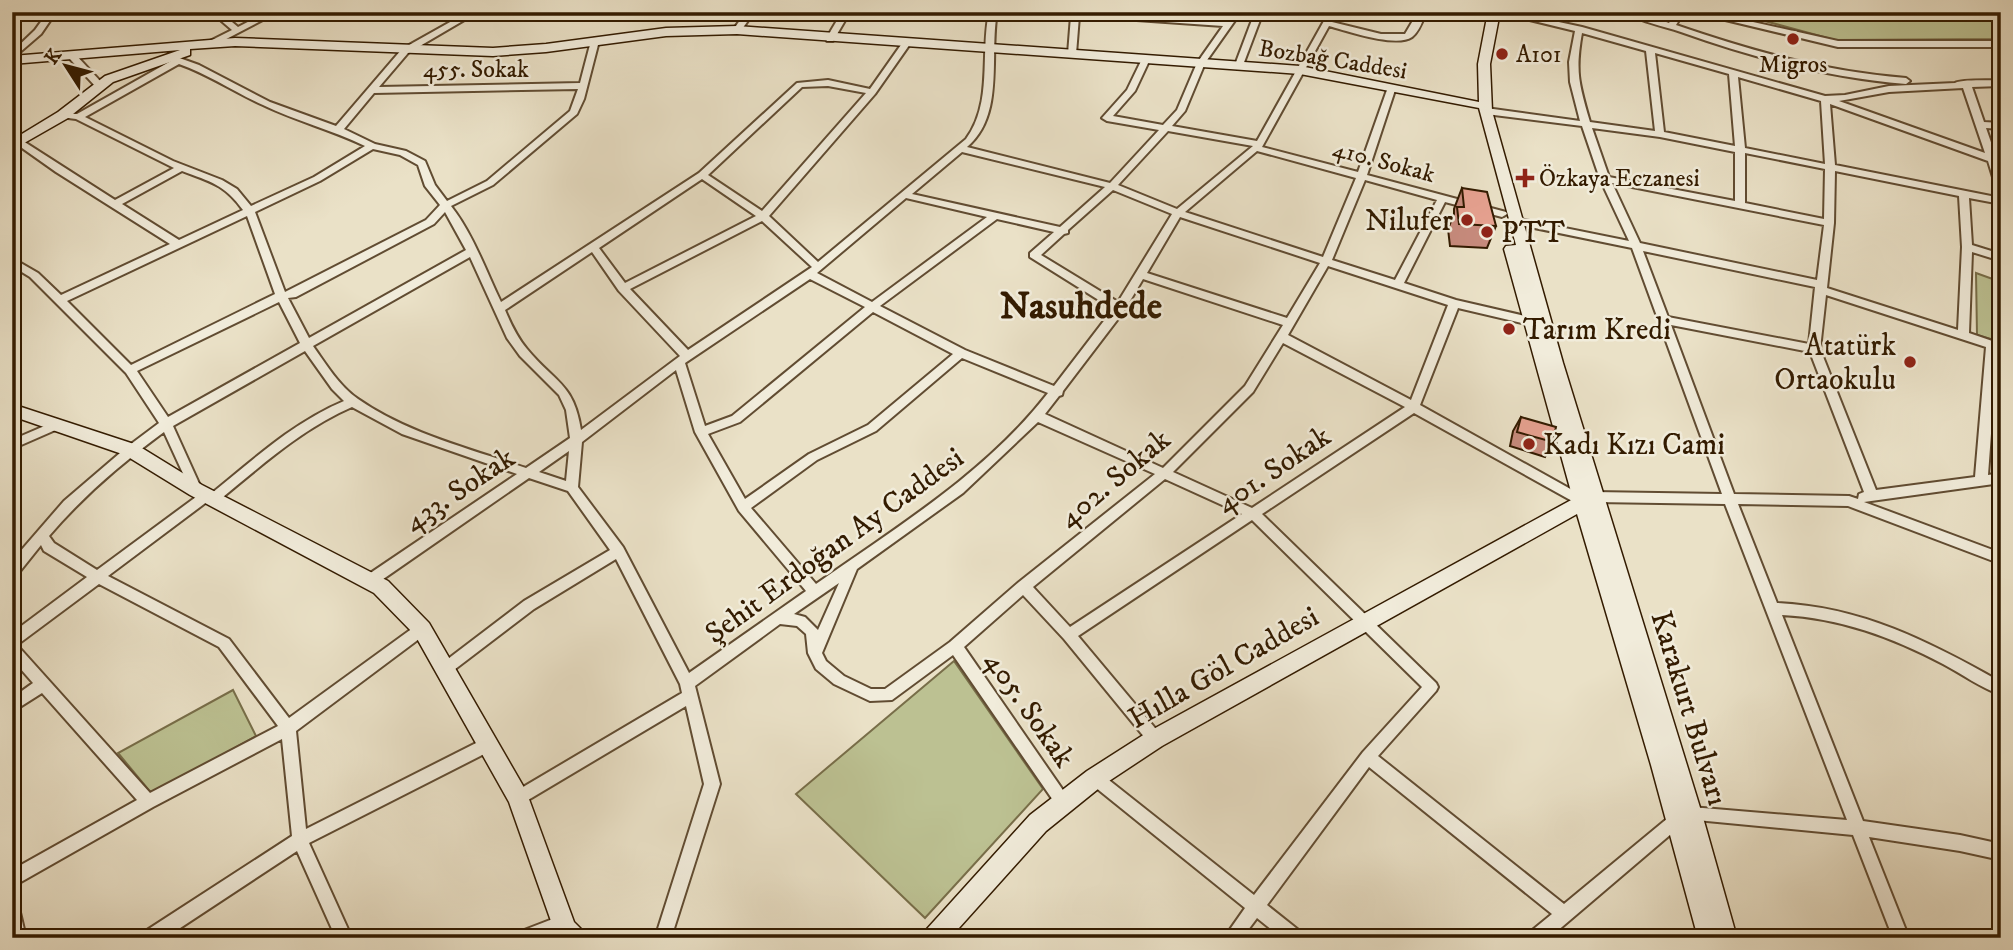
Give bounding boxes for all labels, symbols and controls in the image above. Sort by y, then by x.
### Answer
marker: Migros [1785,31,1801,47]
north arrow [32,32,102,102]
street label: Bozbağ Caddesi [1257,33,1409,87]
place label: A101 [1516,40,1562,70]
text: K [40,44,67,69]
marker: A101 [1494,46,1510,62]
place label: Migros [1759,50,1827,80]
street label: 455. Sokak [423,55,529,85]
street label: 410. Sokak [1329,134,1438,190]
place label: Özkaya Eczanesi [1539,164,1700,194]
marker: Özkaya Eczanesi [1517,170,1533,186]
place label: Nilufer [1365,203,1453,240]
marker: Nilufer [1459,212,1475,228]
place label: PTT [1501,215,1565,252]
marker: PTT [1479,224,1495,240]
district label: Nasuhdede [1000,284,1162,331]
place label: Tarım Kredi [1523,312,1671,349]
marker: Tarım Kredi [1501,321,1517,337]
place label: Atatürk Ortaokulu [1774,328,1896,399]
marker: Atatürk Ortaokulu [1902,354,1918,370]
street label: 401. Sokak [1209,418,1338,522]
street label: 402. Sokak [1051,422,1179,537]
place label: Kadı Kızı Cami [1543,427,1725,464]
marker: Kadı Kızı Cami [1521,436,1537,452]
street label: 433. Sokak [397,440,522,541]
street label: Şehit Erdoğan Ay Caddesi [698,440,972,653]
street label: Hılla Göl Caddesi [1122,599,1326,738]
street label: Karakurt Bulvarı [1641,607,1736,810]
street label: 405. Sokak [975,645,1082,775]

